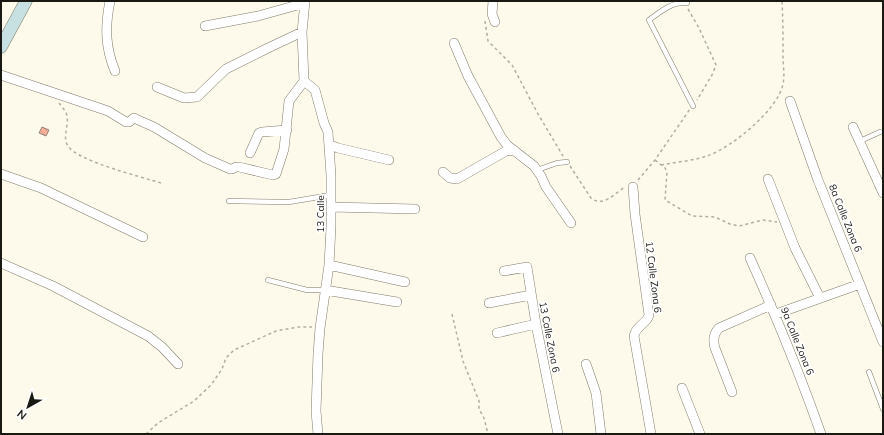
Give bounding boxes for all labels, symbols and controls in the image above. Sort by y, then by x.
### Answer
street label: 8a Calle Zona 6 [826,182,865,254]
street label: 13 Calle [314,195,327,233]
street label: 12 Calle Zona 6 [643,240,664,314]
street label: 13 Calle Zona 6 [536,300,563,374]
street label: 9a Calle Zona 6 [778,305,817,377]
north arrow [8,387,48,427]
text: N [14,407,29,423]

